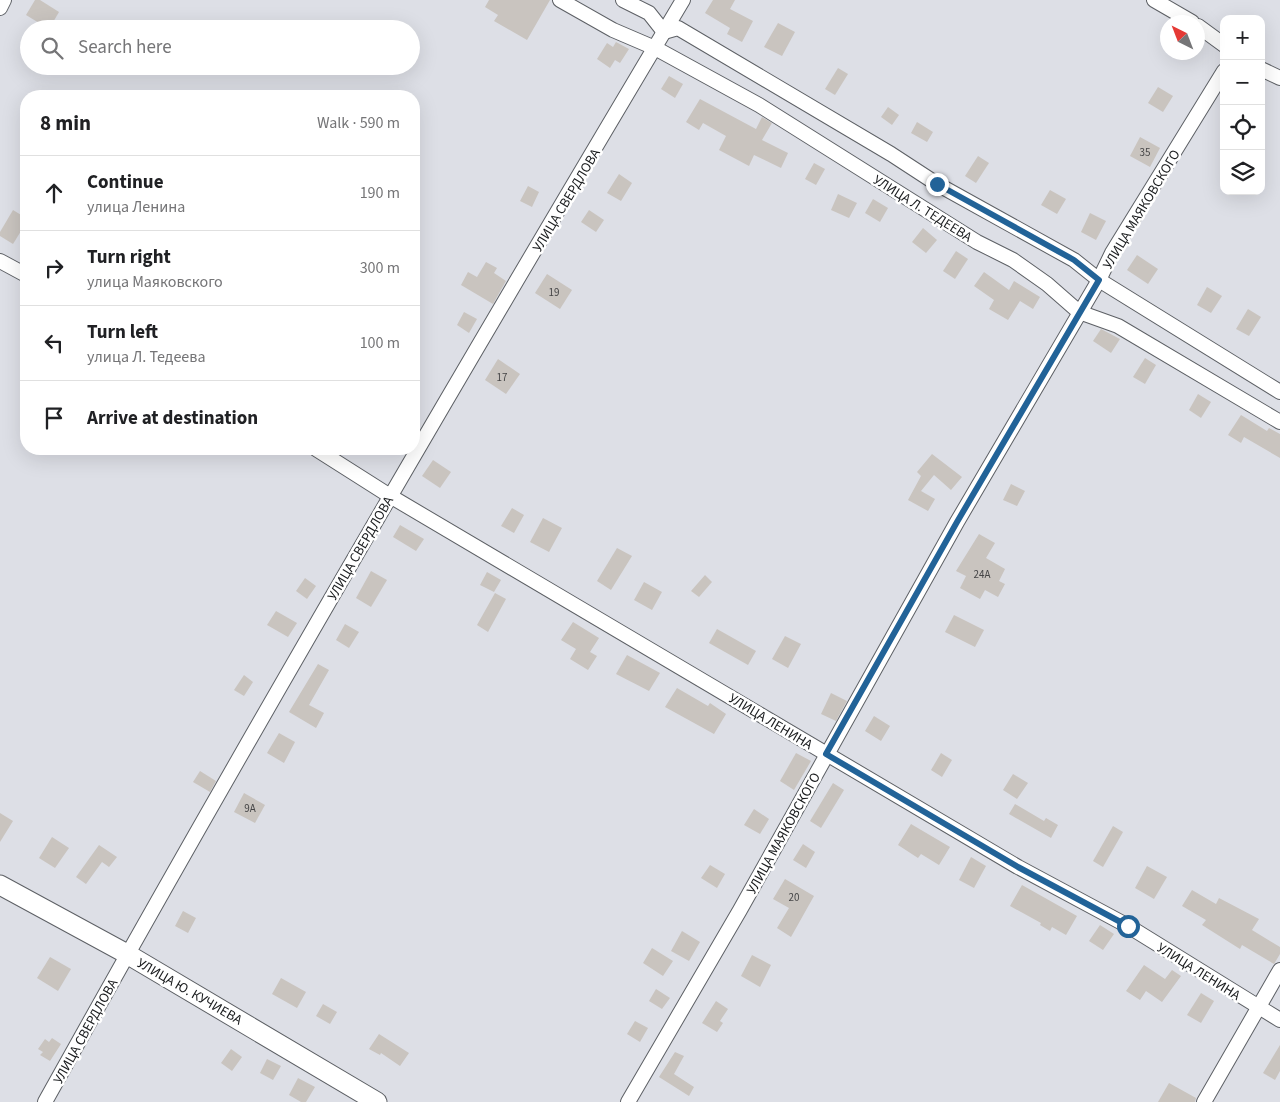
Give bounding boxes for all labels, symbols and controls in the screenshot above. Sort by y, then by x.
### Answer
north arrow [1160,15,1205,60]
map controls [1220,15,1265,195]
button: + [1220,15,1265,60]
search box [20,20,420,75]
icon: search [38,34,66,62]
text: Search here [78,34,172,61]
button: − [1220,60,1265,105]
button: locate [1220,105,1265,150]
text: 8 min [40,108,91,138]
text: Walk · 590 m [317,112,400,134]
street label: УЛИЦА СВЕРДЛОВА [528,145,606,256]
house number: 35 [1140,145,1150,160]
street label: УЛИЦА МАЯКОВСКОГО [1098,146,1186,273]
button: layers [1220,150,1265,195]
text: Continue [87,169,164,196]
street label: УЛИЦА Л. ТЕДЕЕВА [869,170,976,248]
route end [926,173,949,196]
icon: ahead [40,179,68,207]
text: 190 m [360,182,400,204]
text: улица Ленина [87,196,185,218]
text: Turn right [87,244,171,271]
icon: right [40,254,68,282]
text: 300 m [360,257,400,279]
text: улица Маяковского [87,271,223,293]
house number: 19 [549,285,559,300]
text: Turn left [87,319,158,346]
icon: left [40,329,68,357]
text: 100 m [360,332,400,354]
text: улица Л. Тедеева [87,346,205,368]
house number: 17 [497,370,507,385]
icon: arrive [40,404,68,432]
text: Arrive at destination [87,405,258,432]
street label: УЛИЦА СВЕРДЛОВА [323,492,399,604]
house number: 24А [974,567,990,582]
street label: УЛИЦА ЛЕНИНА [725,689,817,755]
street label: УЛИЦА МАЯКОВСКОГО [742,769,826,898]
house number: 9А [244,801,256,816]
house number: 20 [789,890,799,905]
route start [1117,915,1140,938]
street label: УЛИЦА ЛЕНИНА [1153,938,1244,1006]
street label: УЛИЦА Ю. КУЧИЕВА [133,954,246,1030]
street label: УЛИЦА СВЕРДЛОВА [49,975,123,1088]

